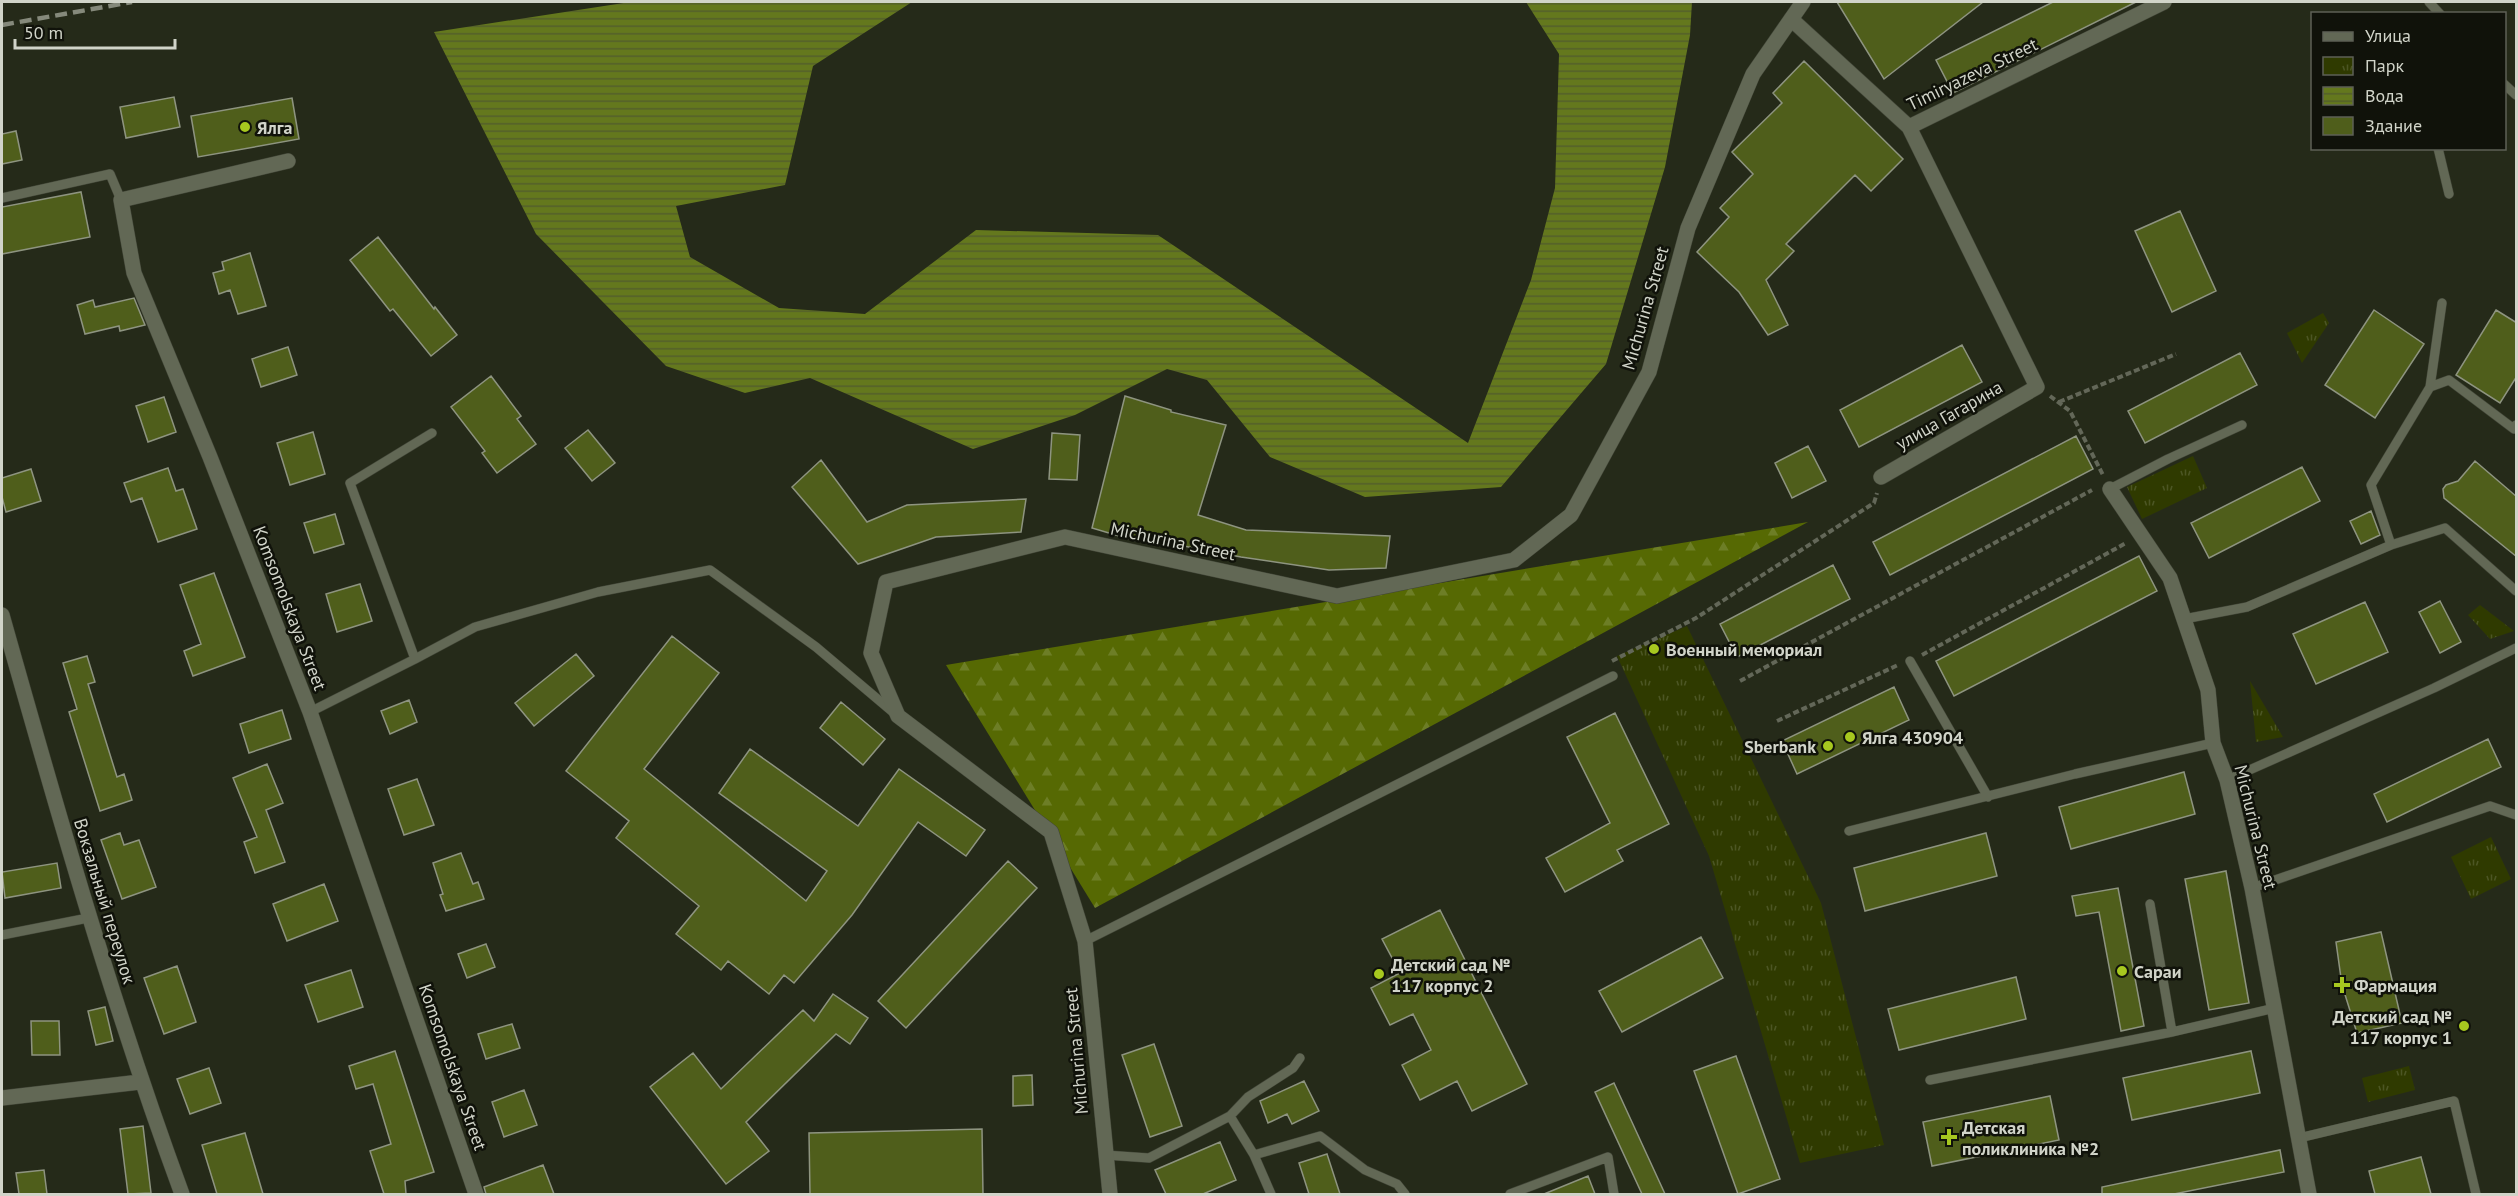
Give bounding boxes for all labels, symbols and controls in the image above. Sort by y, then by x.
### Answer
scale bar [15,12,176,50]
legend [2311,12,2506,150]
text: 50 m [24,21,63,44]
text: Улица [2365,24,2411,47]
street label: Timiryazeva Street [1903,32,2041,116]
text: Парк [2365,54,2405,77]
text: Вода [2365,84,2404,107]
text: Здание [2365,114,2422,137]
place label: Ялга [257,116,292,139]
marker: Ялга [238,120,252,134]
street label: Michurina Street [1616,244,1674,372]
street label: улица Гагарина [1892,375,2006,455]
street label: Michurina Street [1108,517,1238,565]
street label: Komsomolskaya Street [248,522,332,694]
place label: Военный мемориал [1666,638,1822,661]
marker: Военный мемориал [1647,642,1661,656]
place label: Ялга 430904 [1862,726,1963,749]
marker: Ялга 430904 [1843,730,1857,744]
place label: Sberbank [1744,735,1816,758]
marker: Sberbank [1821,739,1835,753]
street label: Michurina Street [2229,762,2283,892]
street label: Вокзальный переулок [69,815,141,987]
place label: Детский сад № 117 корпус 2 [1391,953,1510,997]
place label: Сараи [2134,960,2181,983]
marker: Сараи [2115,964,2129,978]
marker: Детский сад № 117 корпус 2 [1372,967,1386,981]
place label: Фармация [2354,974,2437,997]
marker: Фармация [2335,978,2349,992]
street label: Komsomolskaya Street [414,981,492,1153]
street label: Michurina Street [1059,987,1093,1115]
place label: Детский сад № 117 корпус 1 [2333,1005,2452,1049]
marker: Детский сад № 117 корпус 1 [2457,1019,2471,1033]
place label: Детская поликлиника №2 [1962,1116,2099,1160]
marker: Детская поликлиника №2 [1940,1128,1958,1146]

